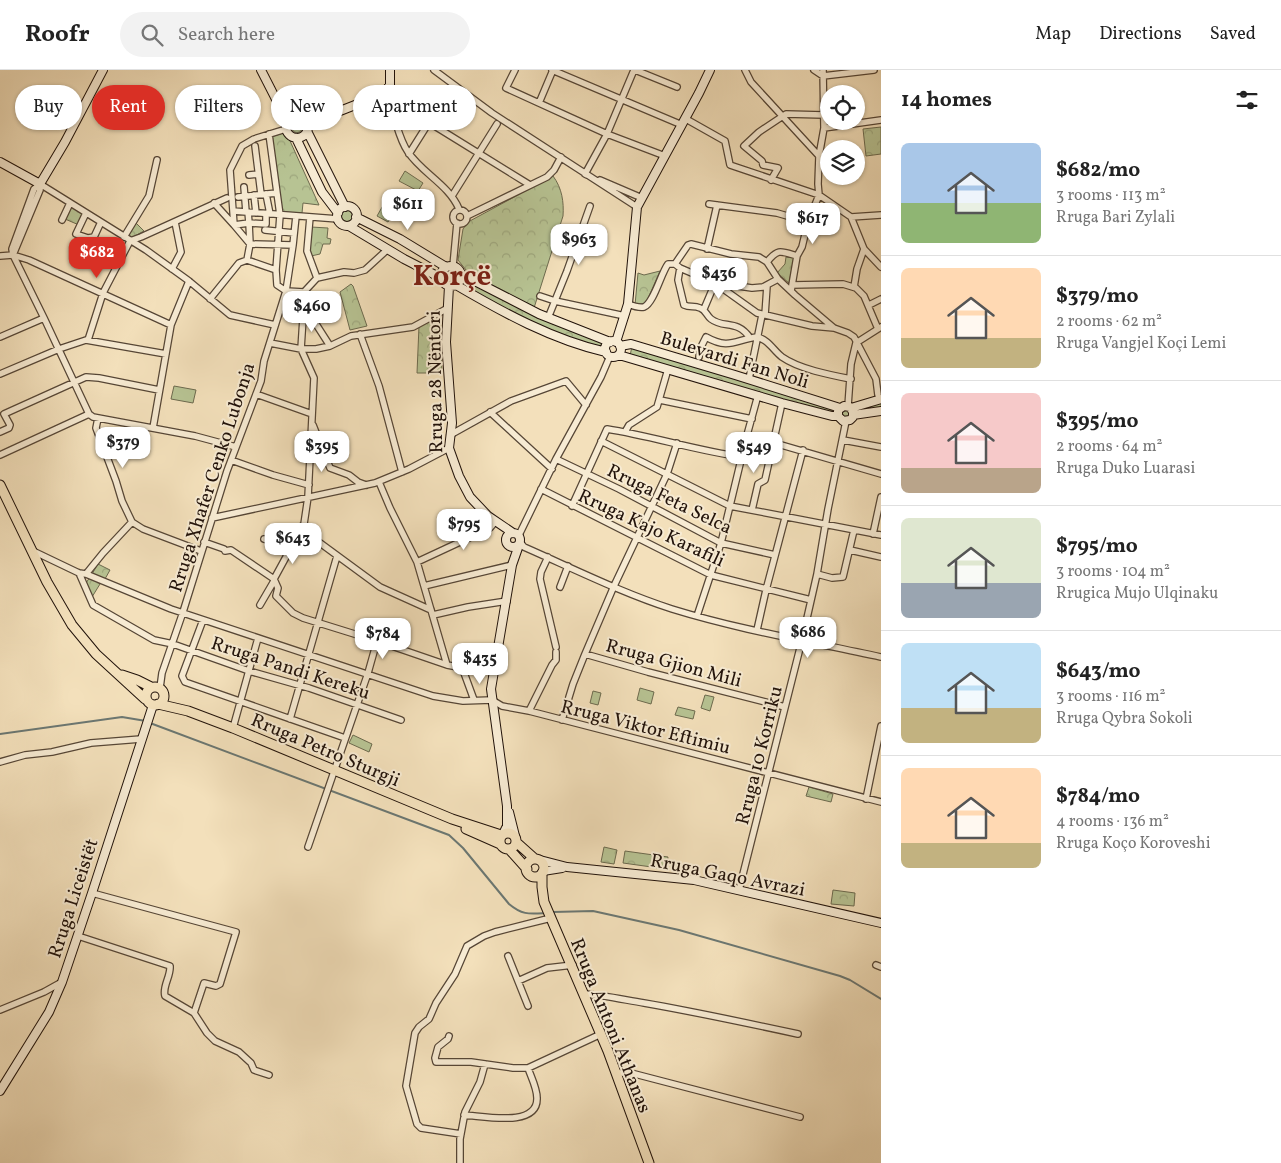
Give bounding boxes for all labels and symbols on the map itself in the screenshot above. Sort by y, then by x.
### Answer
pin: $611 [378,189,438,231]
pin: $617 [783,202,843,245]
pin: $963 [549,224,609,266]
pin: $682 [67,236,127,279]
district label: Korçë [413,257,491,298]
pin: $436 [689,258,749,300]
pin: $460 [282,290,342,333]
street label: Rruga 28 Nëntori [422,310,450,454]
street label: Bulevardi Fan Noli [657,326,812,396]
street label: Rruga Xhafer Cenko Lubonja [163,359,262,596]
pin: $379 [93,426,153,469]
pin: $395 [292,430,352,473]
pin: $549 [724,432,784,474]
street label: Rruga Feta Selca [602,458,736,541]
street label: Rruga Kajo Karafili [573,483,729,574]
pin: $795 [434,508,494,551]
pin: $643 [263,522,323,565]
pin: $686 [778,616,838,659]
pin: $784 [353,618,413,660]
street label: Rruga Pandi Kereku [207,631,373,707]
street label: Rruga Gjion Mili [603,633,745,695]
pin: $435 [450,642,510,685]
street label: Rruga 10 Korriku [730,683,790,828]
street label: Rruga Viktor Eftimiu [558,694,733,762]
street label: Rruga Petro Sturgji [247,708,404,794]
street label: Rruga Liceistët [42,835,106,962]
street label: Rruga Gaqo Avrazi [648,848,808,904]
street label: Rruga Antoni Athanas [563,935,657,1117]

